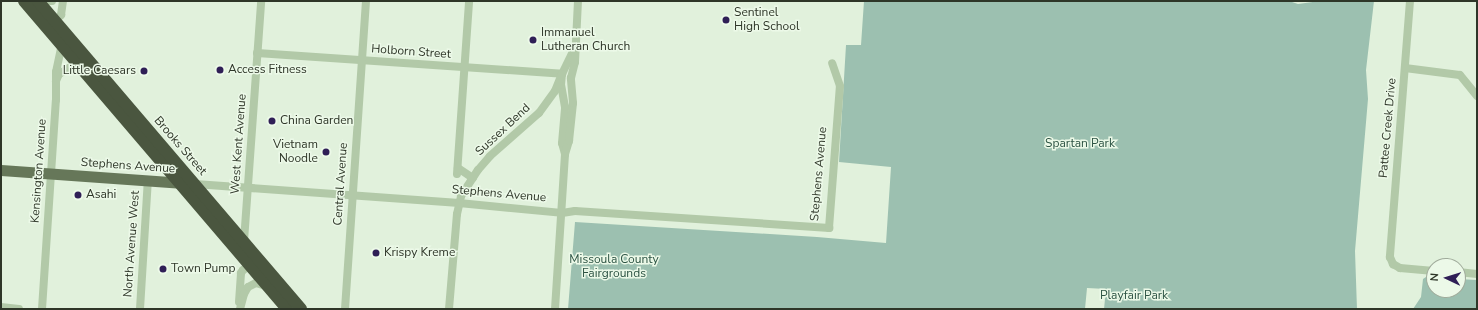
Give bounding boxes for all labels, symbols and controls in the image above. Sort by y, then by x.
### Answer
place label: Sentinel High School [734,6,799,34]
marker: Sentinel High School [721,15,731,25]
place label: Immanuel Lutheran Church [541,26,630,54]
marker: Immanuel Lutheran Church [528,35,538,45]
street label: Holborn Street [371,42,451,62]
place label: Access Fitness [228,63,307,77]
place label: Little Caesars [63,64,136,78]
marker: Access Fitness [215,65,225,75]
marker: Little Caesars [139,66,149,76]
street label: Pattee Creek Drive [1376,77,1400,179]
street label: West Kent Avenue [228,93,250,195]
street label: Sussex Bend [473,101,533,159]
street label: Brooks Street [151,114,209,178]
place label: China Garden [280,114,353,128]
marker: China Garden [267,116,277,126]
street label: Kensington Avenue [28,118,50,224]
street label: Stephens Avenue [808,126,830,222]
park label: Spartan Park [1045,137,1115,151]
place label: Vietnam Noodle [273,138,318,166]
street label: Central Avenue [331,142,351,226]
marker: Vietnam Noodle [321,147,331,157]
street label: Stephens Avenue [80,156,176,176]
street label: Stephens Avenue [451,183,547,205]
place label: Asahi [86,188,116,202]
marker: Asahi [73,190,83,200]
street label: North Avenue West [121,190,143,298]
place label: Krispy Kreme [384,246,455,260]
marker: Krispy Kreme [371,248,381,258]
park label: Missoula County Fairgrounds [569,253,659,281]
north arrow [1426,258,1466,298]
place label: Town Pump [171,262,235,276]
marker: Town Pump [158,264,168,274]
text: N [1427,273,1442,282]
park label: Playfair Park [1100,289,1168,303]

